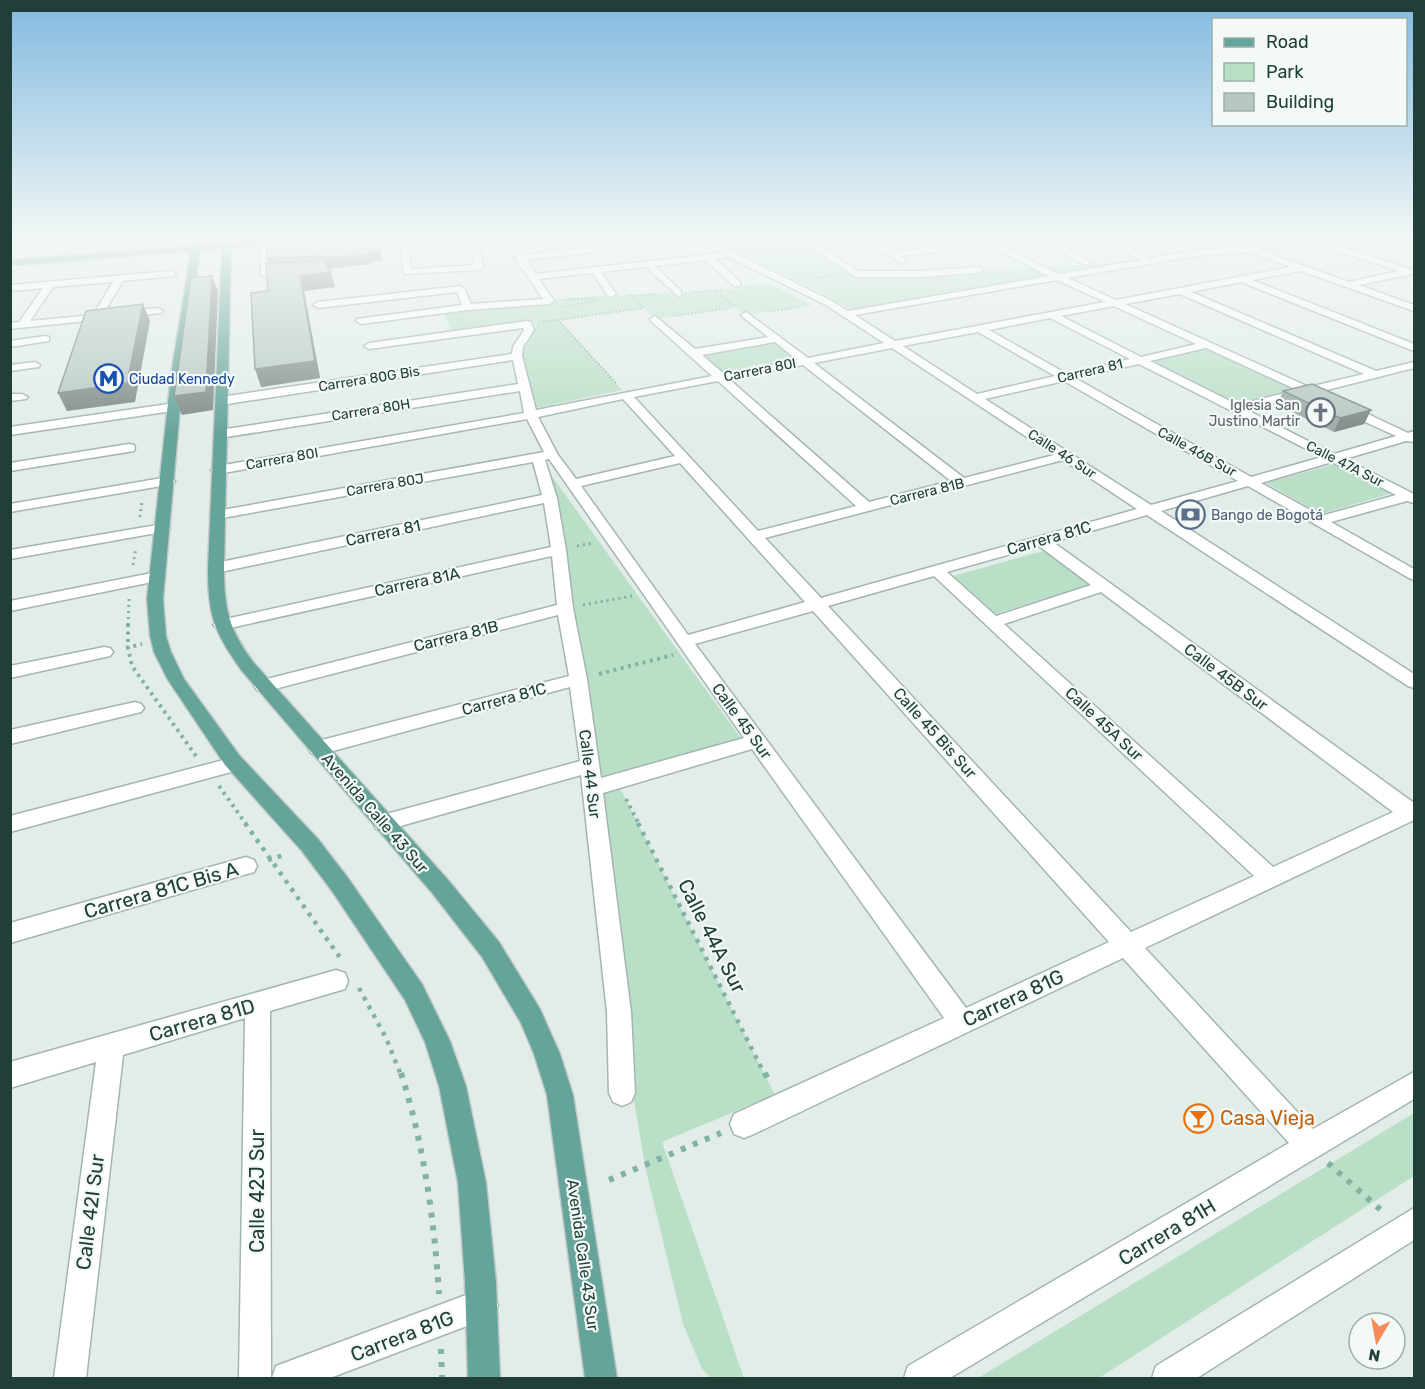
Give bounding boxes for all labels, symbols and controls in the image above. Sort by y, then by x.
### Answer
legend [1212,18,1407,126]
text: Road [1266,31,1309,53]
text: Park [1266,61,1304,83]
text: Building [1266,91,1334,113]
street label: Carrera 80I [722,355,798,385]
street label: Carrera 81 [1056,355,1124,387]
metro station icon: Ciudad Kennedy [92,363,124,395]
street label: Carrera 80G Bis [317,363,421,395]
place label: Ciudad Kennedy [129,371,235,388]
street label: Carrera 80H [330,395,412,425]
place label: Iglesia San Justino Martir [1208,397,1301,430]
church icon: Iglesia San Justino Martir [1305,397,1337,429]
street label: Calle 46B Sur [1155,423,1240,481]
street label: Calle 46 Sur [1025,426,1100,483]
street label: Calle 47A Sur [1303,437,1387,491]
street label: Carrera 80I [244,444,320,474]
street label: Carrera 80J [345,470,425,500]
street label: Carrera 81B [888,475,966,509]
bank icon: Bango de Bogotá [1174,499,1206,531]
place label: Bango de Bogotá [1211,507,1323,524]
street label: Carrera 81 [344,516,422,550]
street label: Carrera 81C [1005,517,1093,559]
street label: Carrera 81A [373,564,462,600]
street label: Carrera 81B [412,616,500,656]
street label: Calle 45B Sur [1180,639,1272,715]
street label: Carrera 81C [460,679,548,719]
street label: Calle 45 Sur [708,679,776,763]
street label: Calle 45A Sur [1061,683,1147,765]
street label: Calle 45 Bis Sur [889,684,981,782]
street label: Calle 44 Sur [575,728,605,820]
street label: Avenida Calle 43 Sur [318,749,432,877]
street label: Carrera 81C Bis A [81,856,241,924]
street label: Calle 44A Sur [673,875,751,997]
street label: Carrera 81G [959,964,1067,1032]
street label: Carrera 81D [146,993,258,1047]
bar icon: Casa Vieja [1183,1102,1215,1134]
place label: Casa Vieja [1220,1106,1315,1130]
street label: Calle 42J Sur [245,1129,269,1253]
street label: Calle 42I Sur [71,1152,109,1271]
street label: Avenida Calle 43 Sur [563,1178,603,1332]
street label: Carrera 81H [1114,1194,1220,1270]
street label: Carrera 81G [347,1305,457,1367]
north arrow [1347,1311,1407,1371]
text: N [1367,1345,1382,1366]

